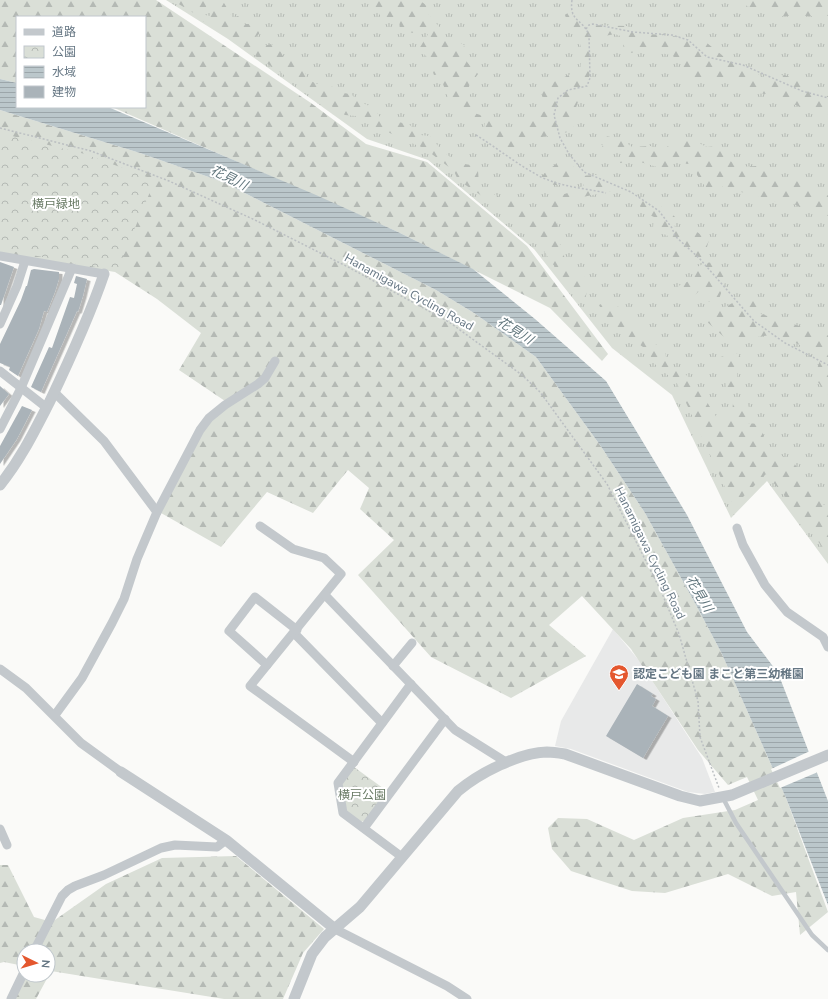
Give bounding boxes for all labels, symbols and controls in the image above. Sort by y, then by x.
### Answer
legend [16,16,146,108]
text: 道路 [52,24,76,40]
text: 公園 [52,44,76,60]
text: 水域 [52,64,76,80]
text: 建物 [52,84,76,100]
water label: 花見川 [208,161,252,196]
park label: 横戸緑地 [32,196,80,212]
street label: Hanamigawa Cycling Road [342,250,476,334]
water label: 花見川 [494,313,538,350]
street label: Hanamigawa Cycling Road [611,484,689,622]
water label: 花見川 [681,573,718,617]
school or university icon: 認定こども園 まこと第三幼稚園 [608,663,630,691]
place label: 認定こども園 まこと第三幼稚園 [633,666,804,682]
park label: 横戸公園 [338,787,386,803]
north arrow [16,943,56,983]
text: N [38,959,53,969]

